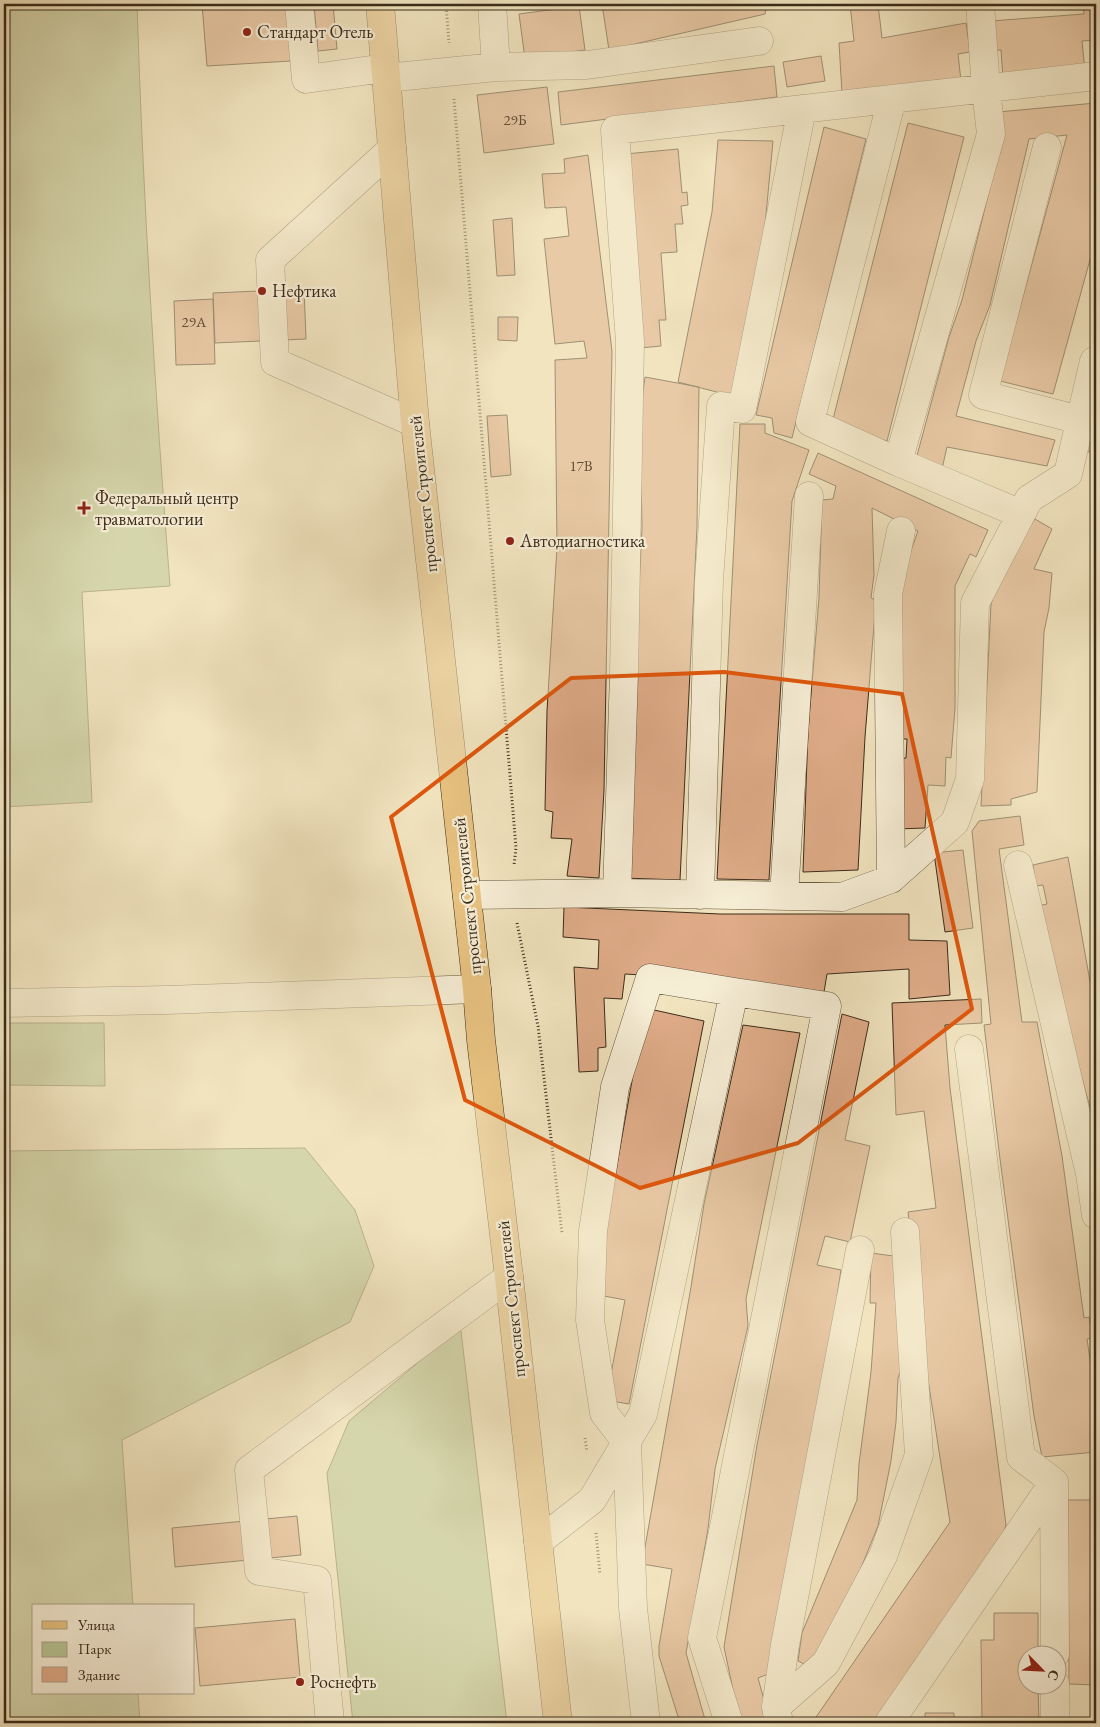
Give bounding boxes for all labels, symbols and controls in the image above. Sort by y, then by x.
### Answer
place label: Стандарт Отель [257,20,373,43]
marker: Стандарт Отель [241,26,253,38]
house number: 29Б [503,110,527,129]
place label: Нефтика [272,279,337,302]
marker: Нефтика [256,285,268,297]
house number: 29А [182,312,207,331]
street label: проспект Строителей [403,414,442,574]
house number: 17В [569,456,593,475]
place label: Федеральный центр травматологии [95,486,239,530]
marker: Федеральный центр травматологии [77,501,91,515]
place label: Автодиагностика [519,529,646,552]
marker: Автодиагностика [504,535,516,547]
street label: проспект Строителей [447,816,486,976]
street label: проспект Строителей [491,1219,530,1379]
legend [32,1604,195,1694]
text: Улица [77,1615,115,1634]
text: Парк [78,1639,111,1658]
north arrow [1018,1644,1068,1694]
text: Здание [78,1665,120,1684]
text: С [1044,1667,1064,1684]
place label: Роснефть [310,1670,376,1693]
marker: Роснефть [294,1676,306,1688]

